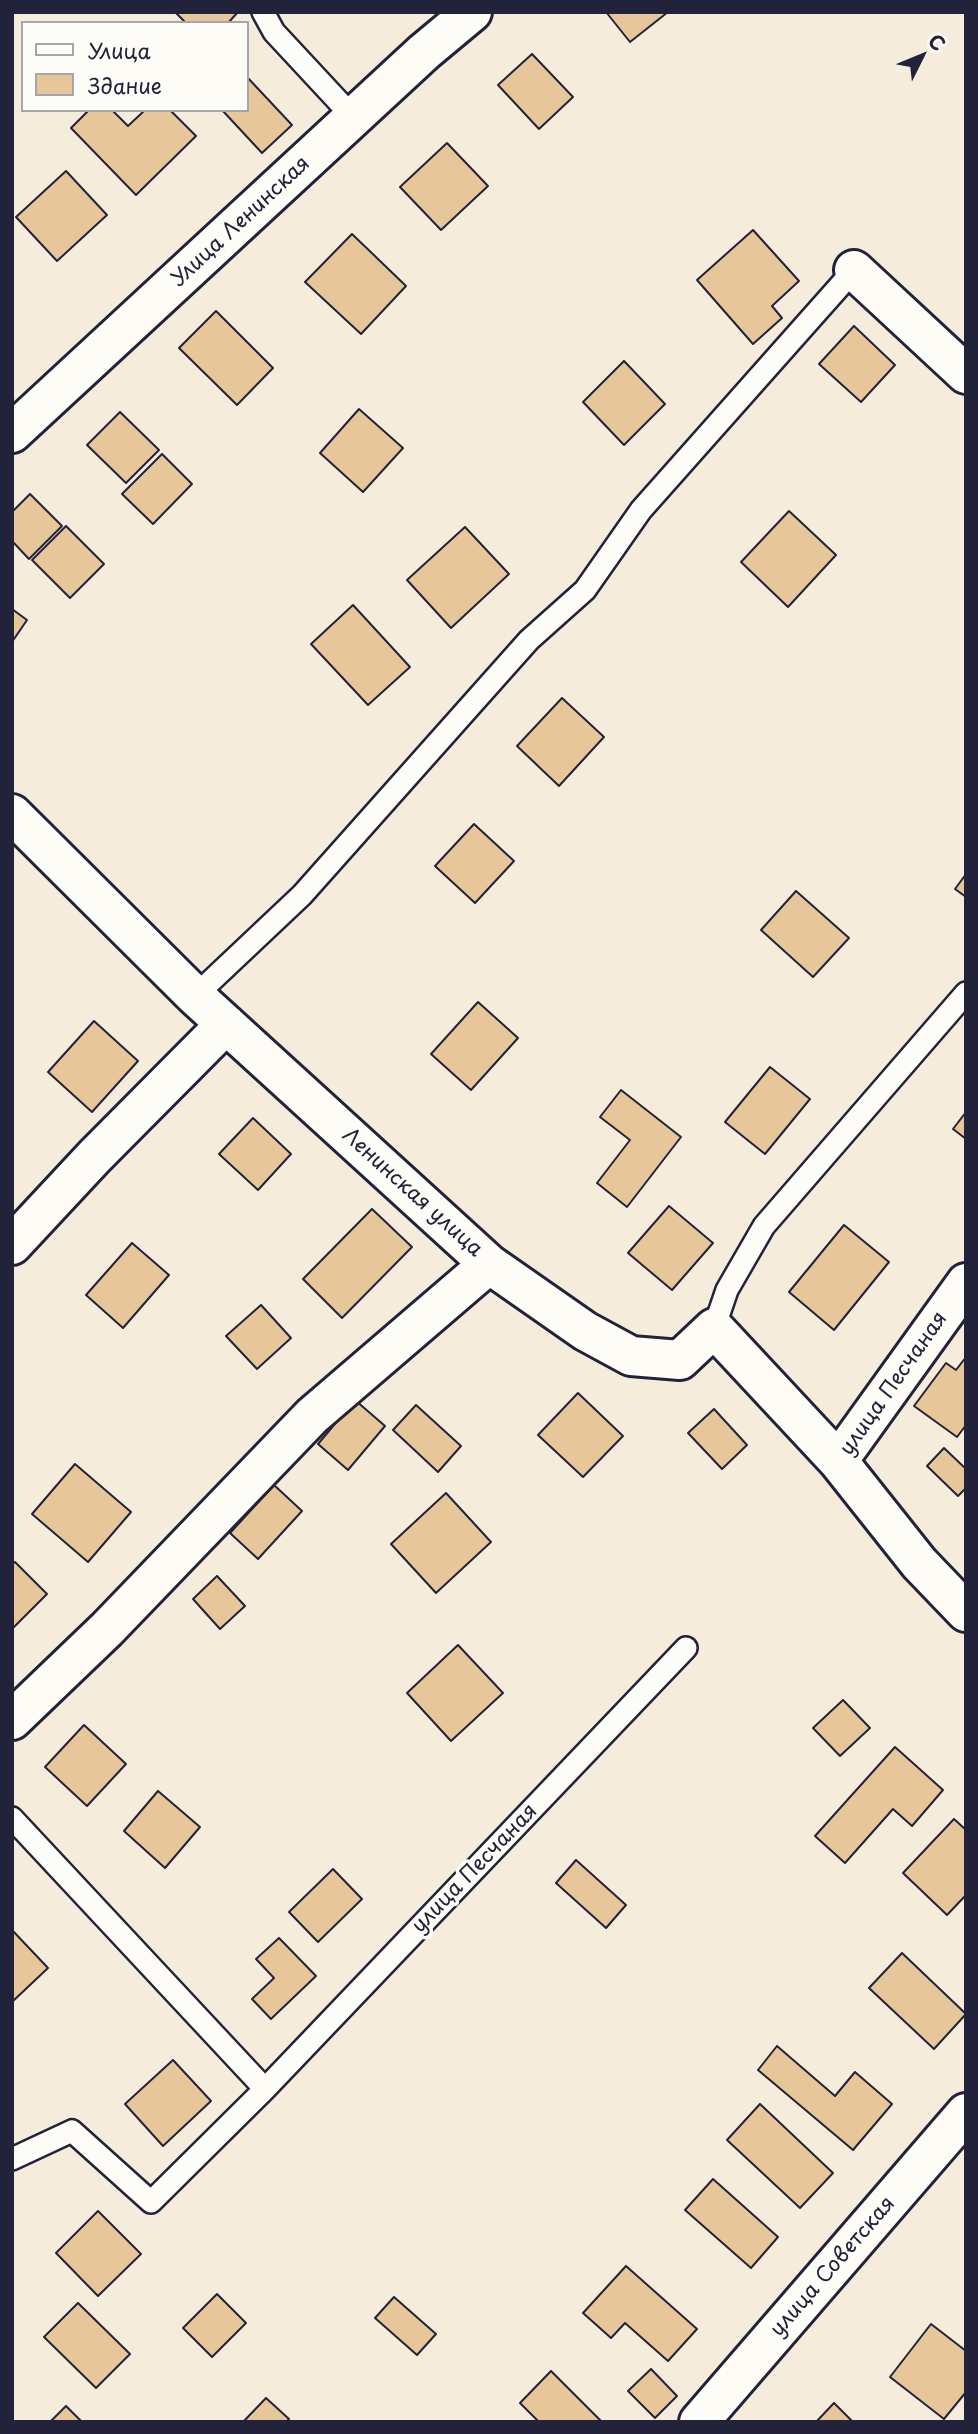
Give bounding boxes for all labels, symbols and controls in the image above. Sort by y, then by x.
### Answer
legend [21,21,248,112]
north arrow [887,21,957,91]
text: С [922,27,952,56]
text: Улица [88,34,151,66]
text: Здание [88,69,162,101]
street label: Улица Ленинская [167,151,315,293]
street label: Ленинская улица [337,1123,487,1263]
street label: улица Песчаная [835,1307,953,1461]
street label: улица Песчаная [407,1799,543,1939]
street label: улица Советская [765,2192,901,2342]

